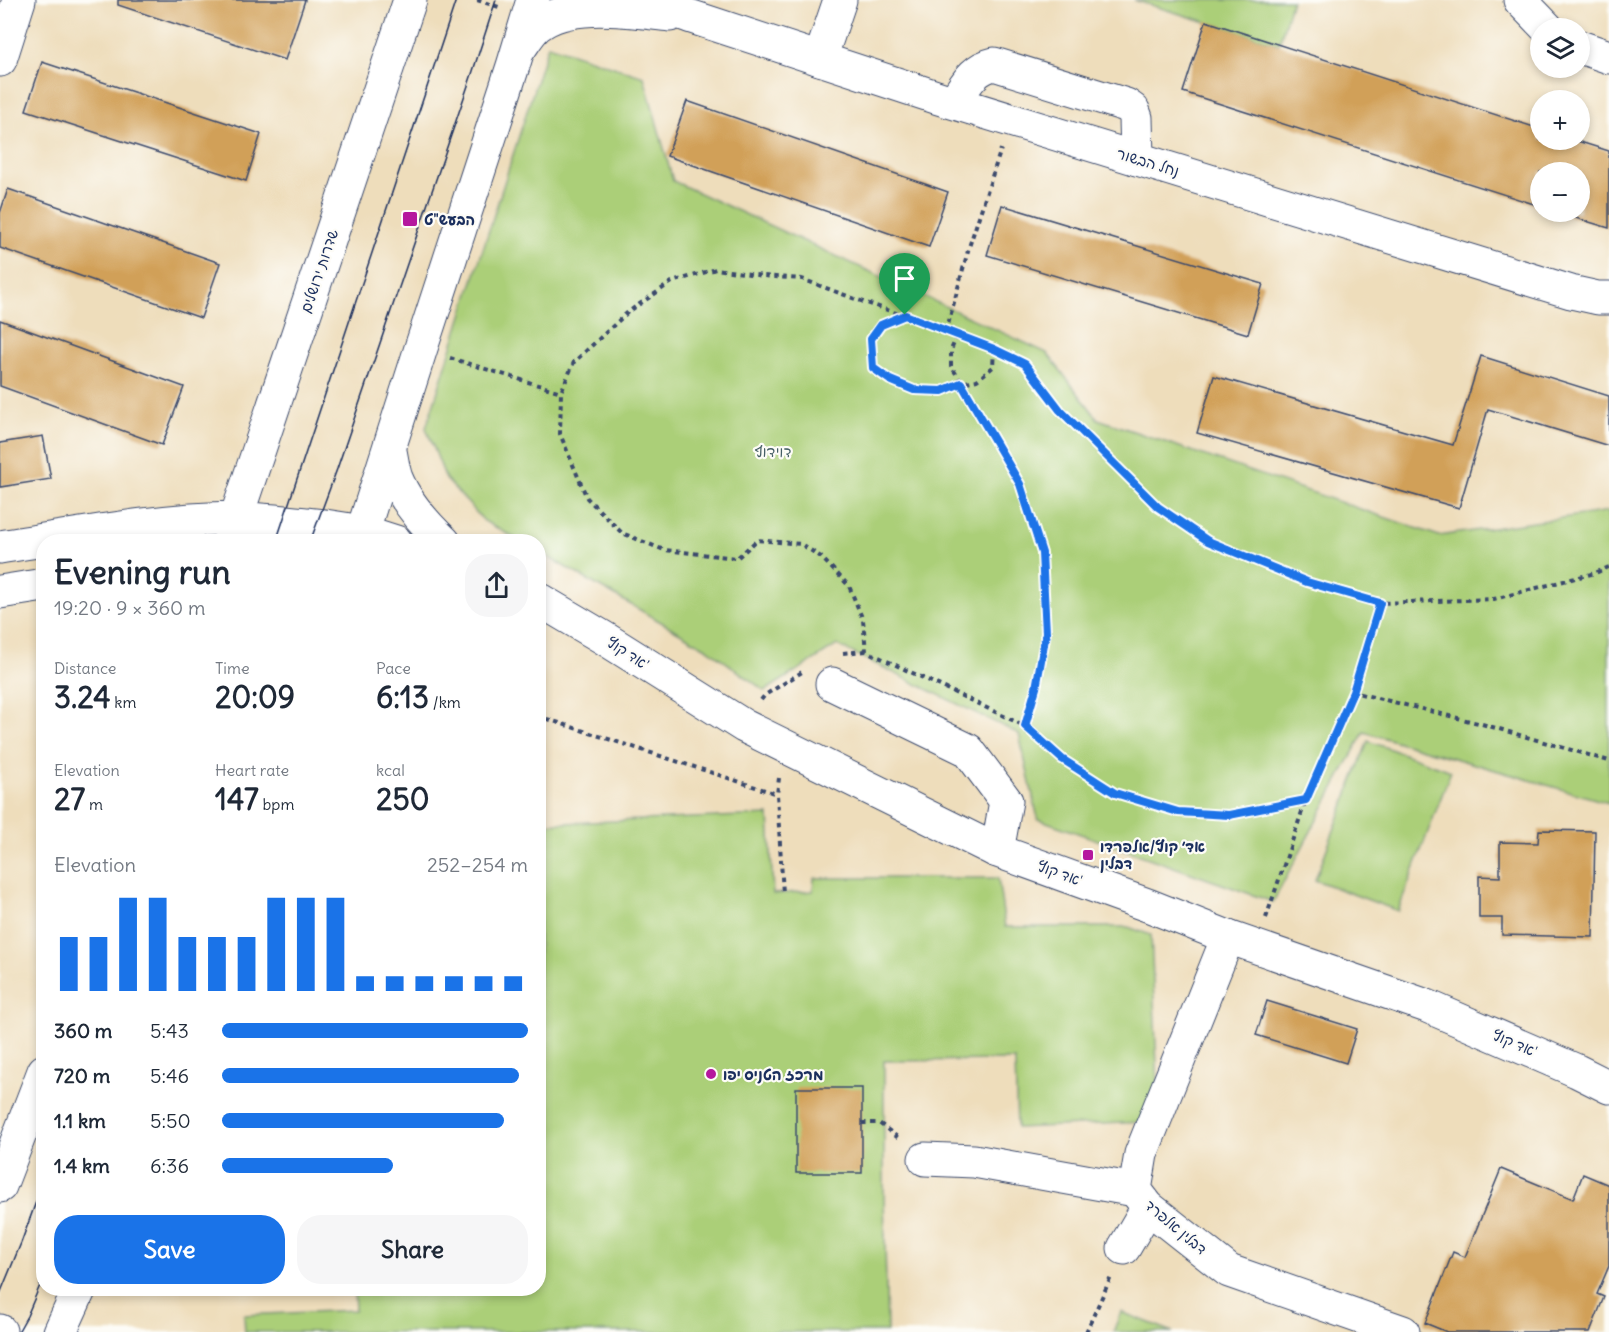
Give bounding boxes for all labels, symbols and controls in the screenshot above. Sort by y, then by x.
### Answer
map controls [1530,18,1590,222]
button: layers [1530,18,1590,78]
button: + [1530,90,1590,150]
street label: נחל הבשור [1114,143,1182,181]
button: − [1530,162,1590,222]
marker: הבעש"ט [401,210,419,228]
place label: הבעש"ט [424,210,475,229]
street label: שדרות ירושלים [296,227,342,315]
pin [879,253,930,315]
icon: arrive [888,262,921,295]
park label: דוידוף [755,442,791,461]
text: Evening run [54,551,230,593]
button: share [465,554,528,617]
text: 19:20 · 9 × 360 m [54,595,206,620]
street label: אד קוץ' [603,632,653,674]
text: Distance [54,658,116,678]
text: Time [215,658,250,678]
text: Pace [376,658,411,678]
text: 3.24 [54,678,111,716]
text: 20:09 [215,678,295,716]
text: 6:13 [376,678,429,716]
text: km [111,692,137,712]
text: /km [429,692,461,712]
text: Elevation [54,760,120,780]
text: Heart rate [215,760,289,780]
text: kcal [376,760,405,780]
text: 27 [54,780,85,818]
text: 147 [215,780,259,818]
text: 250 [376,780,429,818]
text: m [85,794,103,814]
text: bpm [259,794,294,814]
place label: אד׳ קוץ/אלפרדו דבלין [1100,837,1205,873]
marker: אד׳ קוץ/אלפרדו דבלין [1081,848,1095,862]
text: Elevation [54,852,136,877]
text: 252–254 m [427,852,528,877]
street label: אד קוץ' [1035,856,1085,890]
text: 360 m [54,1018,112,1043]
text: 5:43 [150,1018,189,1043]
street label: אד קוץ' [1490,1025,1540,1061]
text: 720 m [54,1063,110,1088]
text: 5:46 [150,1063,189,1088]
place label: מרכז הטניס יפו [723,1065,824,1084]
marker: מרכז הטניס יפו [704,1067,718,1081]
text: 1.1 km [54,1108,106,1133]
text: 5:50 [150,1108,191,1133]
text: 1.4 km [54,1153,110,1178]
text: 6:36 [150,1153,189,1178]
street label: דבלין אלפרד [1141,1196,1211,1258]
button: Save [54,1215,285,1284]
button: Share [297,1215,528,1284]

